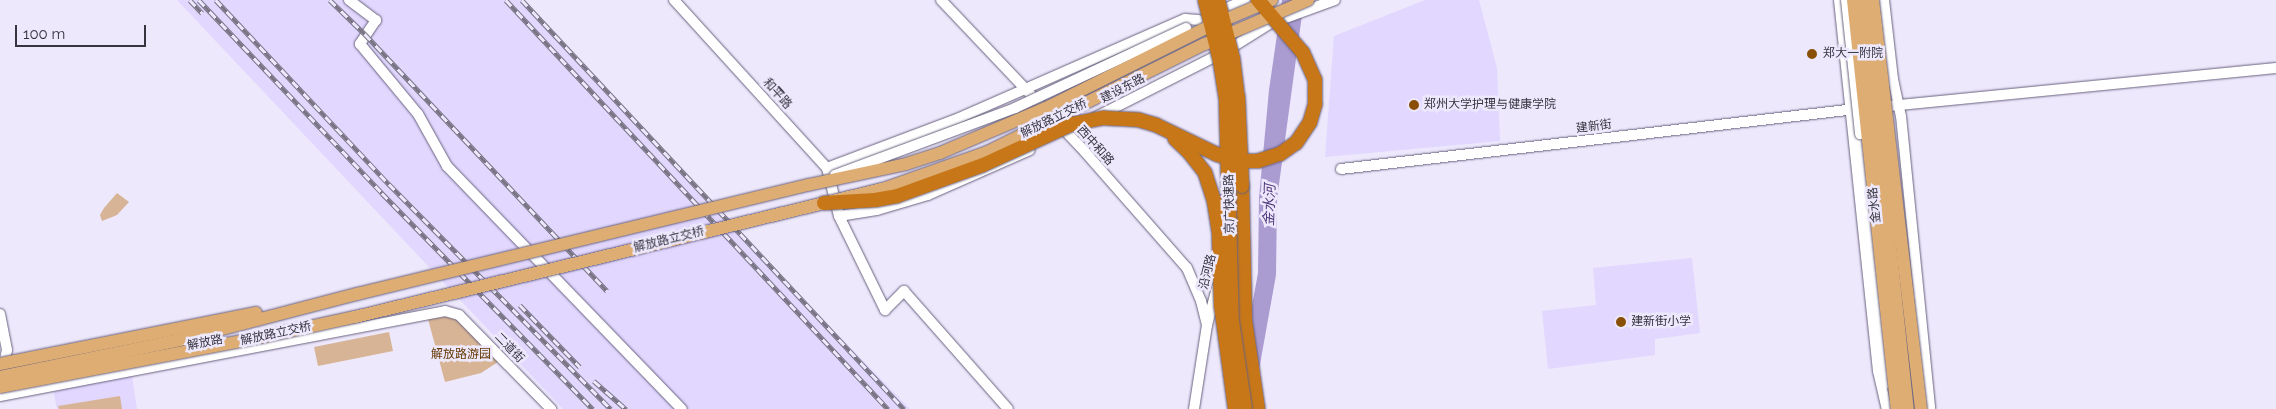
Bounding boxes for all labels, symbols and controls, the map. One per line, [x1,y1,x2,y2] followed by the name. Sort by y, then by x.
[18,15,149,47] scale bar
[23,25,65,43] text: 100 m
[1805,47,1819,61] marker: 郑大一附院
[1823,47,1883,61] place label: 郑大一附院
[1098,72,1148,106] street label: 建设东路
[760,76,794,112] street label: 和平路
[1018,97,1090,141] street label: 解放路立交桥
[1424,98,1556,112] place label: 郑州大学护理与健康学院
[1408,99,1420,111] marker: 郑州大学护理与健康学院
[1575,118,1613,136] street label: 建新街
[1074,123,1116,169] street label: 西中和路
[1222,174,1238,234] street label: 京广快速路
[1260,184,1278,226] water label: 金水河
[1866,186,1884,224] street label: 金水路
[632,224,706,256] street label: 解放路立交桥
[1197,253,1219,291] street label: 沿河路
[1631,315,1691,329] place label: 建新街小学
[1615,316,1627,328] marker: 建新街小学
[239,319,313,349] street label: 解放路立交桥
[491,330,527,366] street label: 二道街
[186,332,224,354] street label: 解放路
[431,348,491,362] park label: 解放路游园

